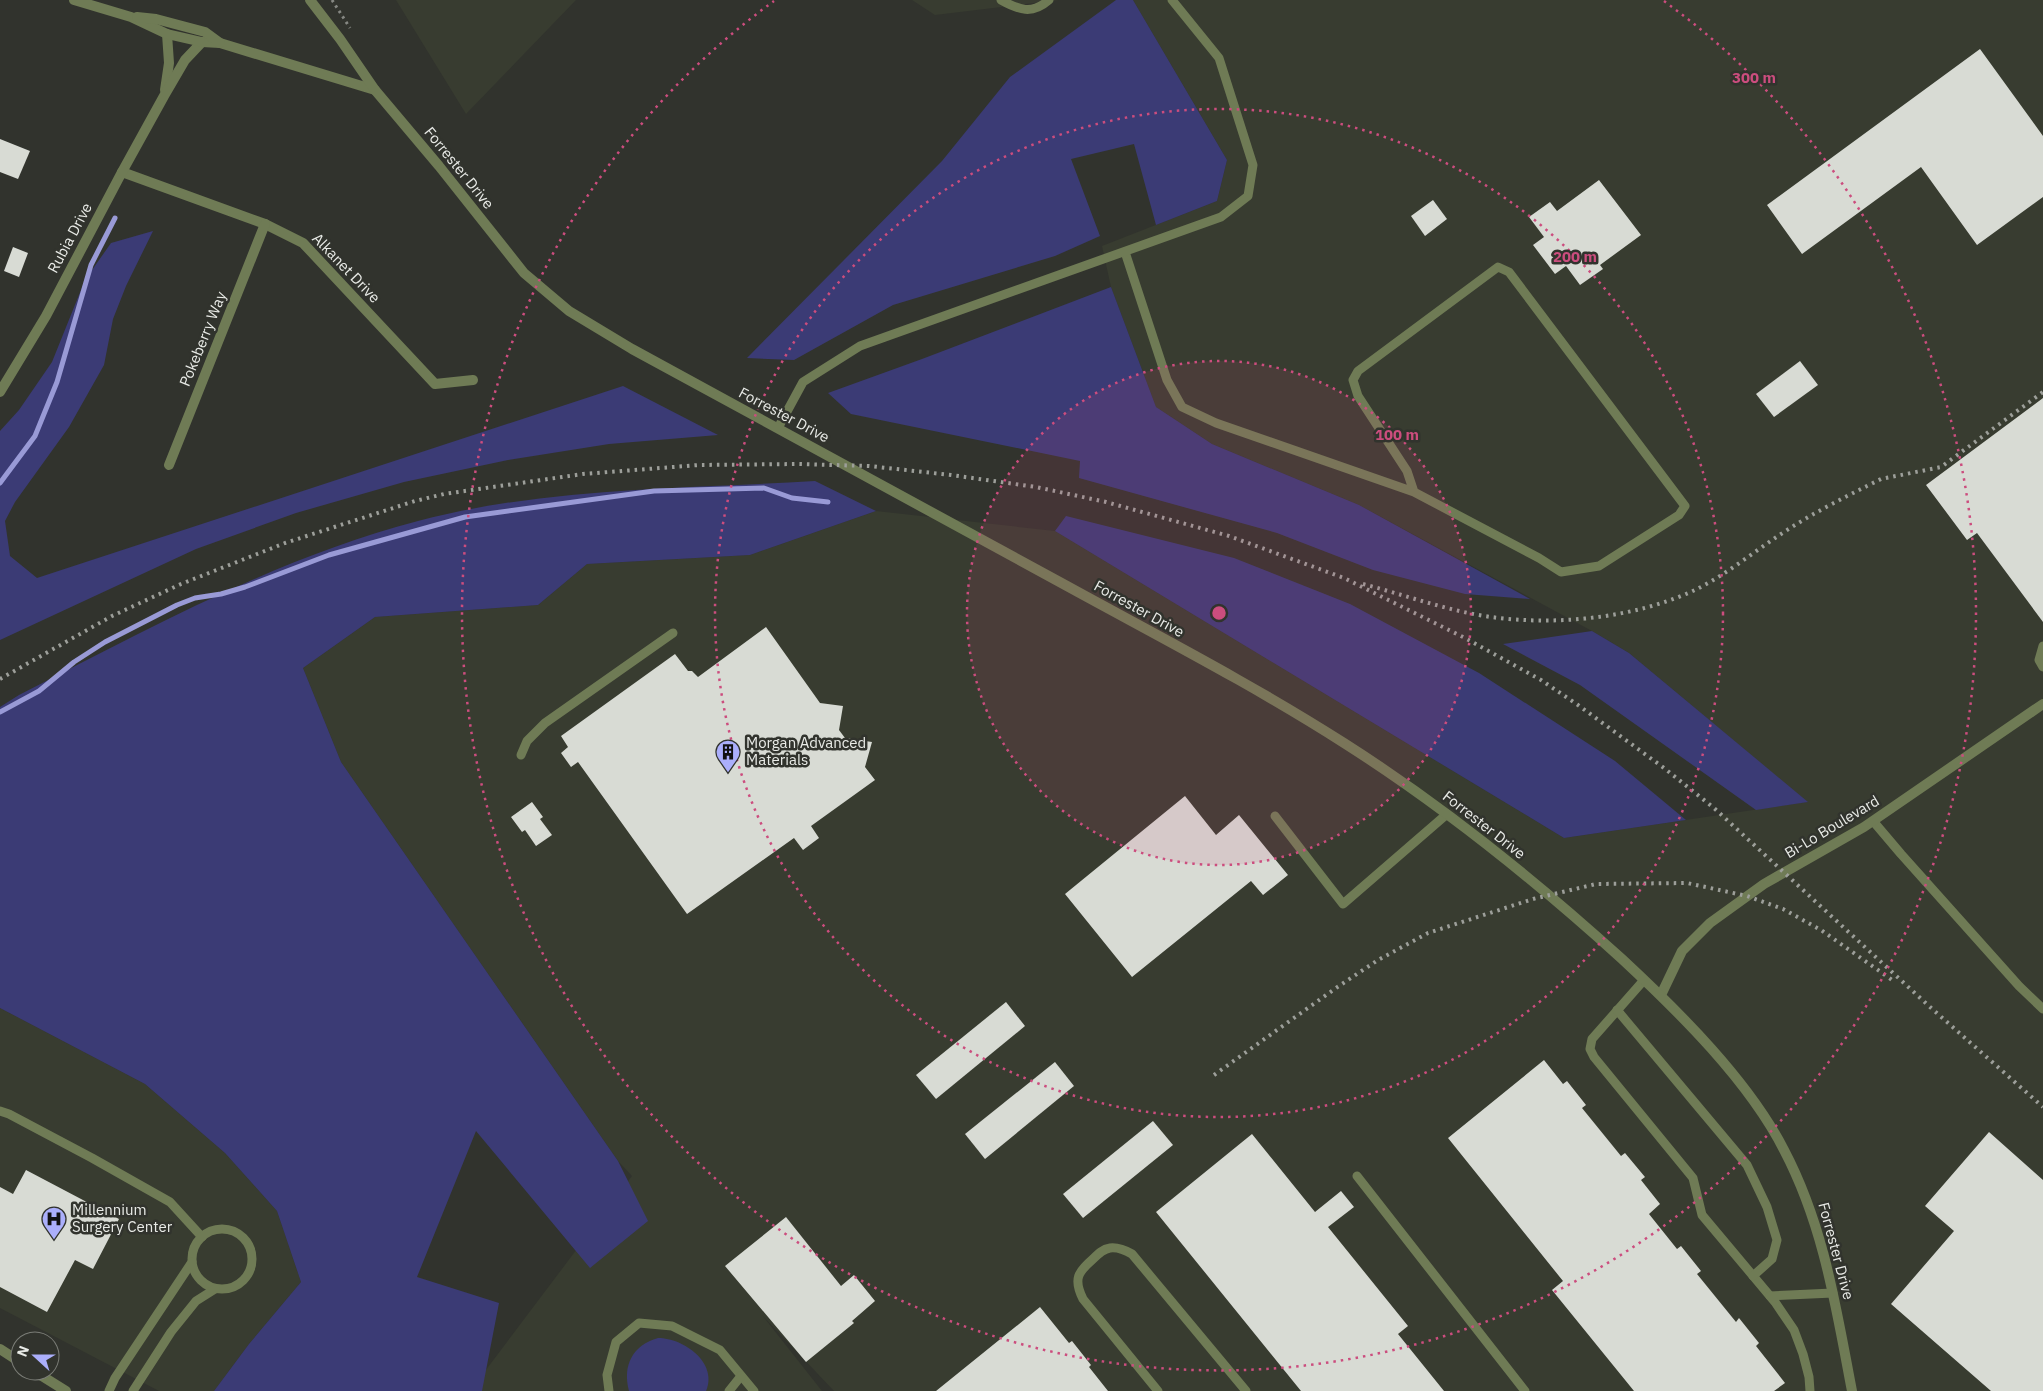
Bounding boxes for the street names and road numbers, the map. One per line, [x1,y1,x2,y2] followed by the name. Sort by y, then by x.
[421,123,498,213] street label: Forrester Drive
[43,199,96,276] street label: Rubia Drive
[308,229,384,307] street label: Alkanet Drive
[175,288,230,389] street label: Pokeberry Way
[736,383,833,446] street label: Forrester Drive
[1091,576,1188,641] street label: Forrester Drive
[1439,786,1530,863] street label: Forrester Drive
[1781,791,1883,862] street label: Bi-Lo Boulevard
[1814,1200,1859,1302] street label: Forrester Drive

